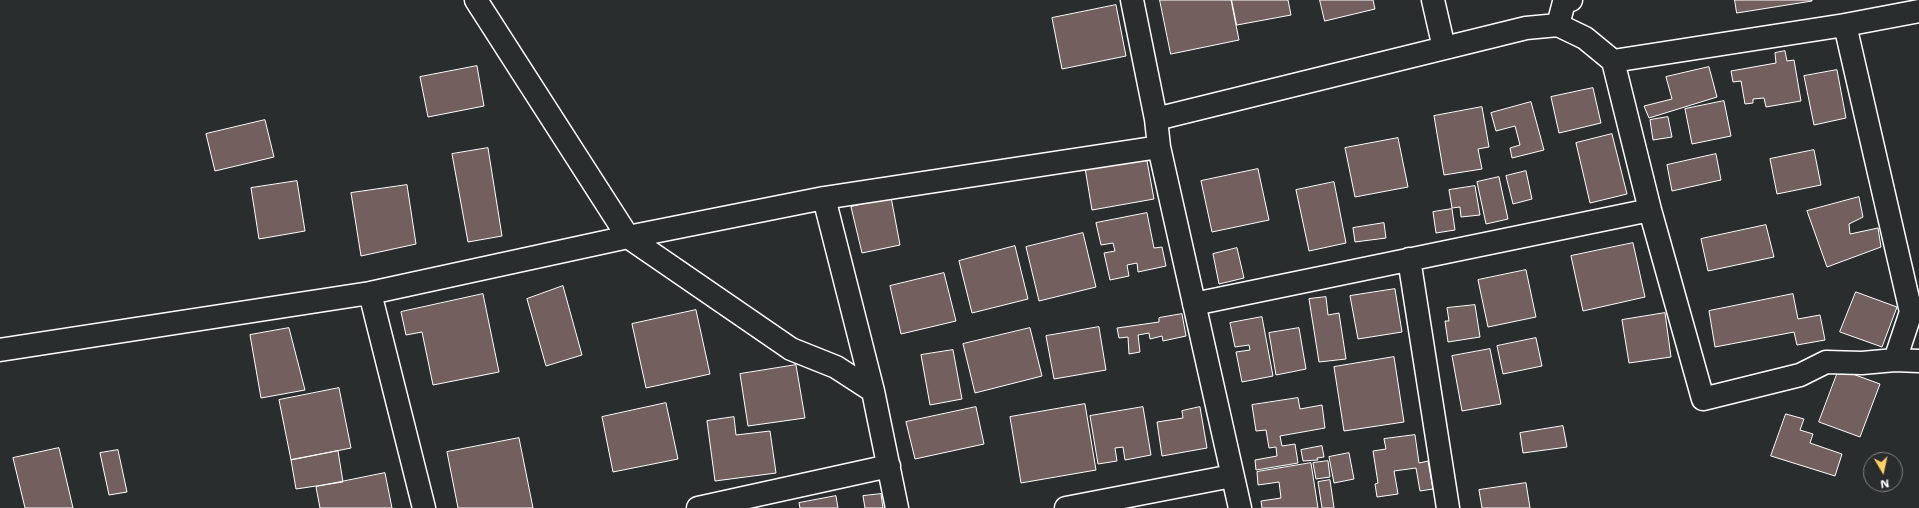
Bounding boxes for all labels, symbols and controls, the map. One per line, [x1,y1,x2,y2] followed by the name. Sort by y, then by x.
[1863,452,1903,492] north arrow
[1879,475,1890,491] text: N

